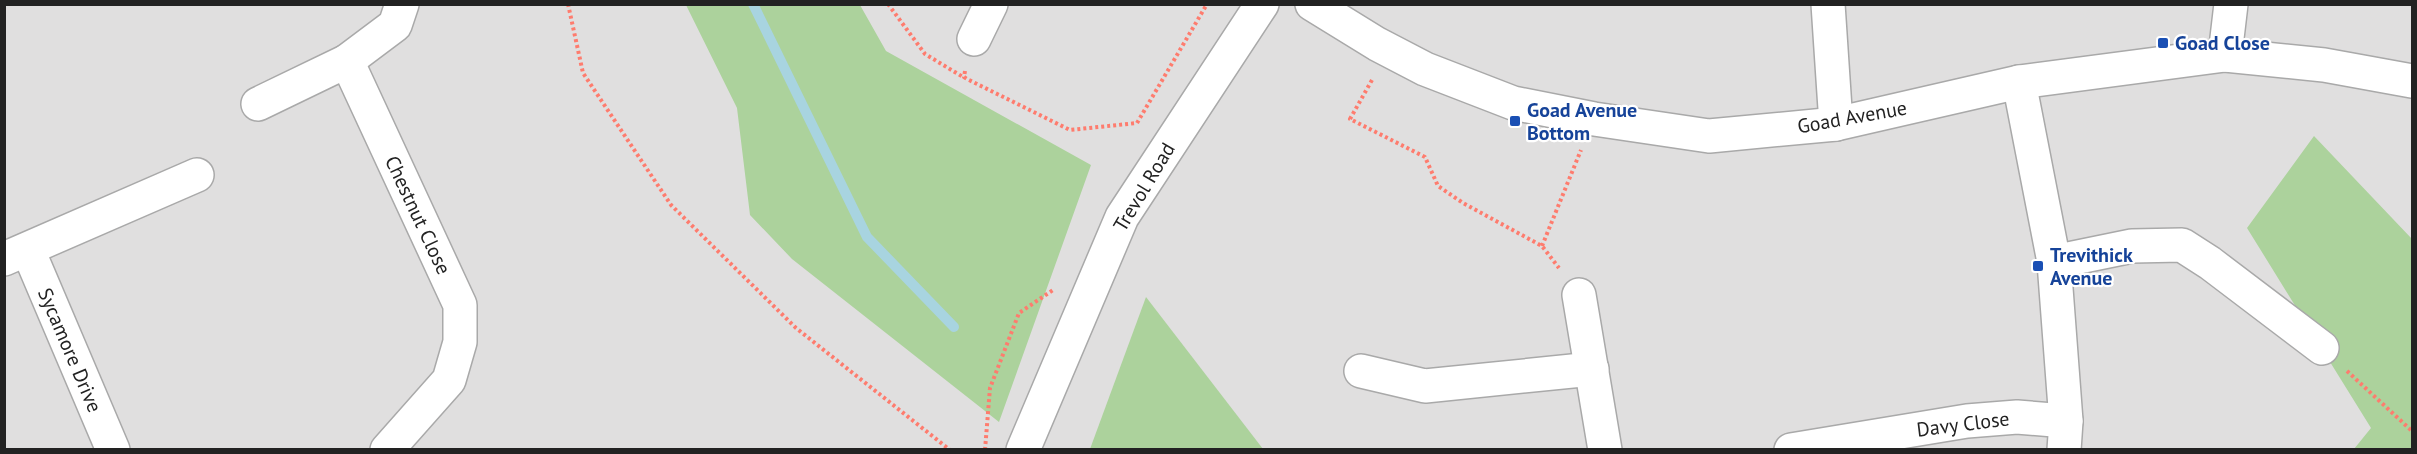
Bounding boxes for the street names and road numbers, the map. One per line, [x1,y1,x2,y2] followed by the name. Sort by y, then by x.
[1795,95,1909,139] street label: Goad Avenue
[1107,138,1181,236] street label: Trevol Road
[379,151,457,279] street label: Chestnut Close
[32,284,108,416] street label: Sycamore Drive
[1915,405,2011,443] street label: Davy Close

